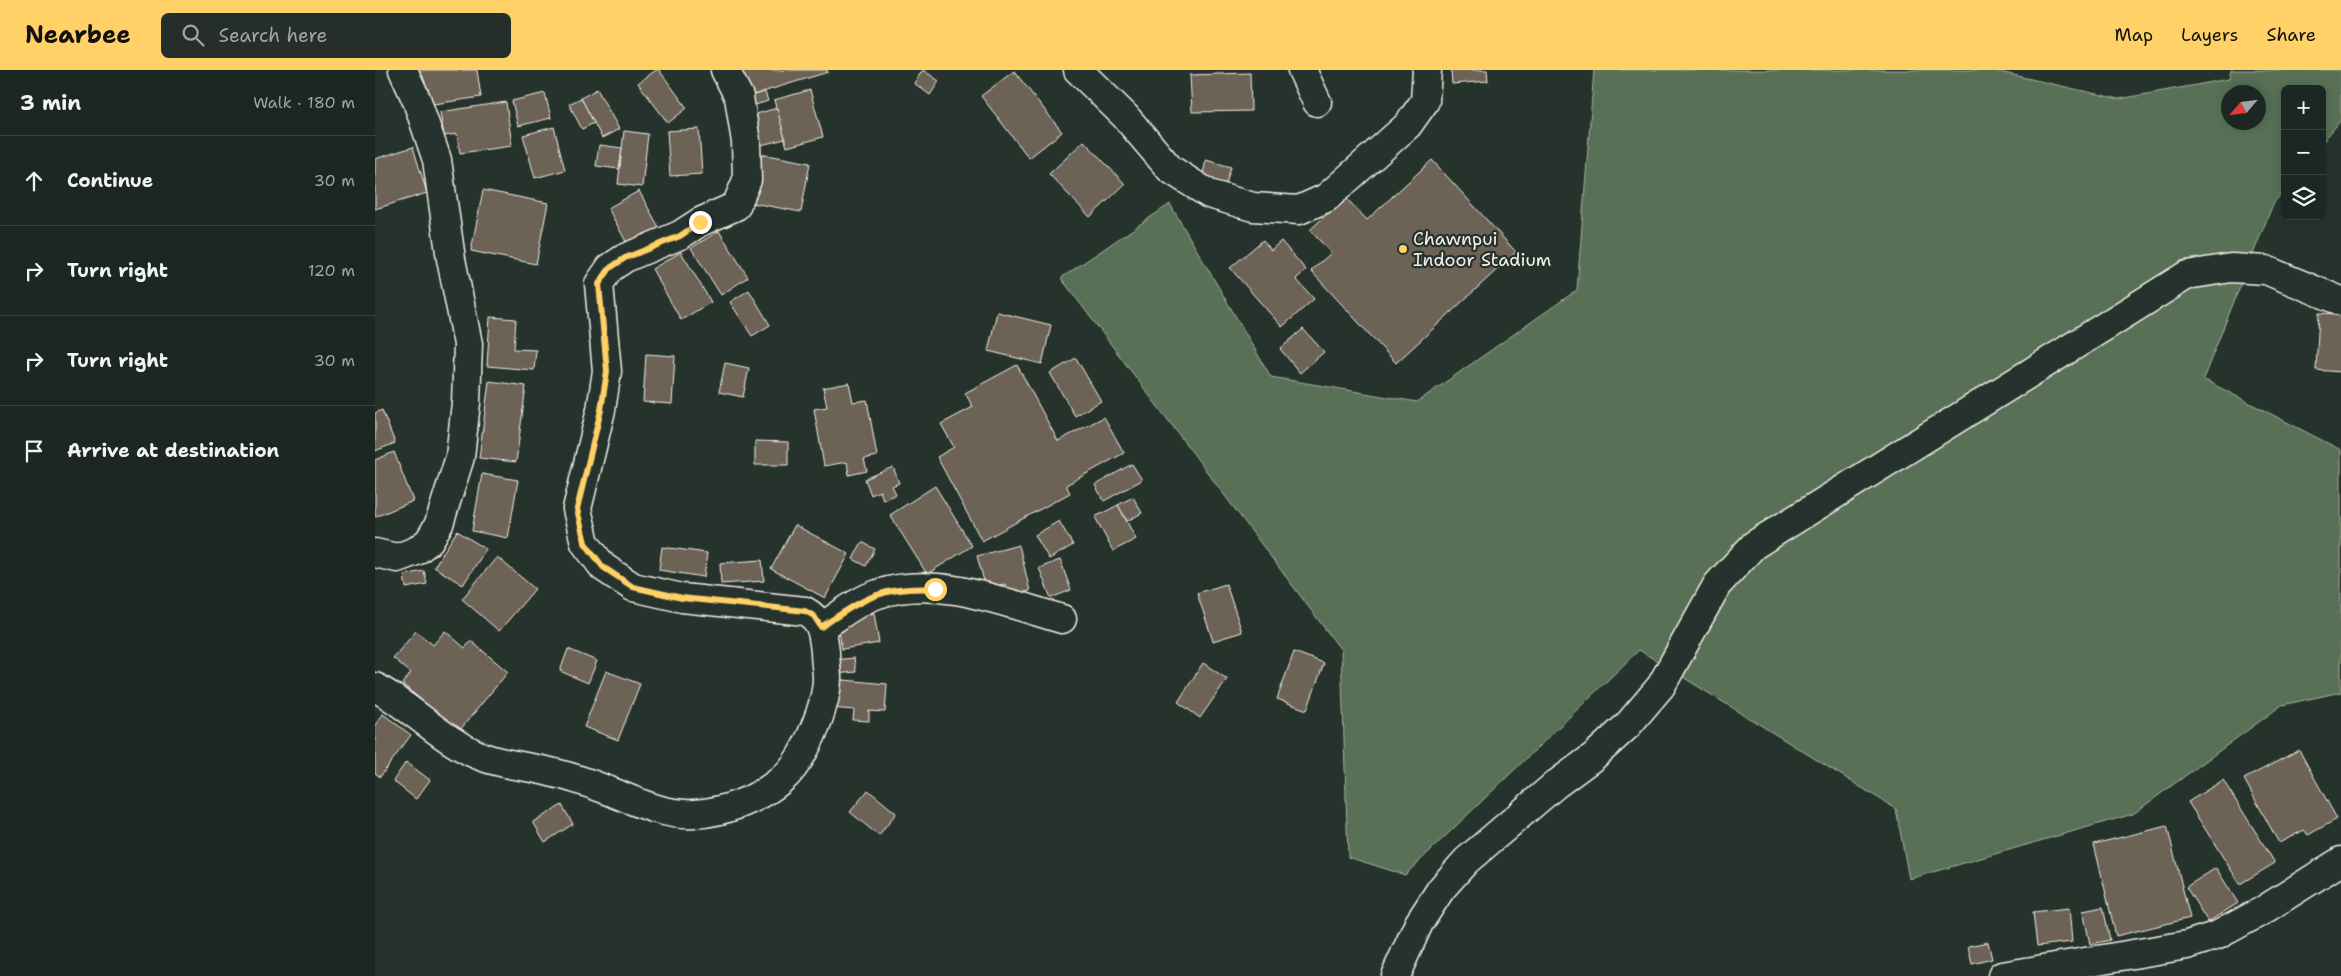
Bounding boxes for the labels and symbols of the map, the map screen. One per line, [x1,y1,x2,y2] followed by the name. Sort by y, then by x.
[2221,85,2266,130] north arrow
[689,211,712,234] route end
[1413,227,1551,272] place label: Chawnpui Indoor Stadium
[1397,243,1409,255] marker: Chawnpui Indoor Stadium
[924,578,947,601] route start

